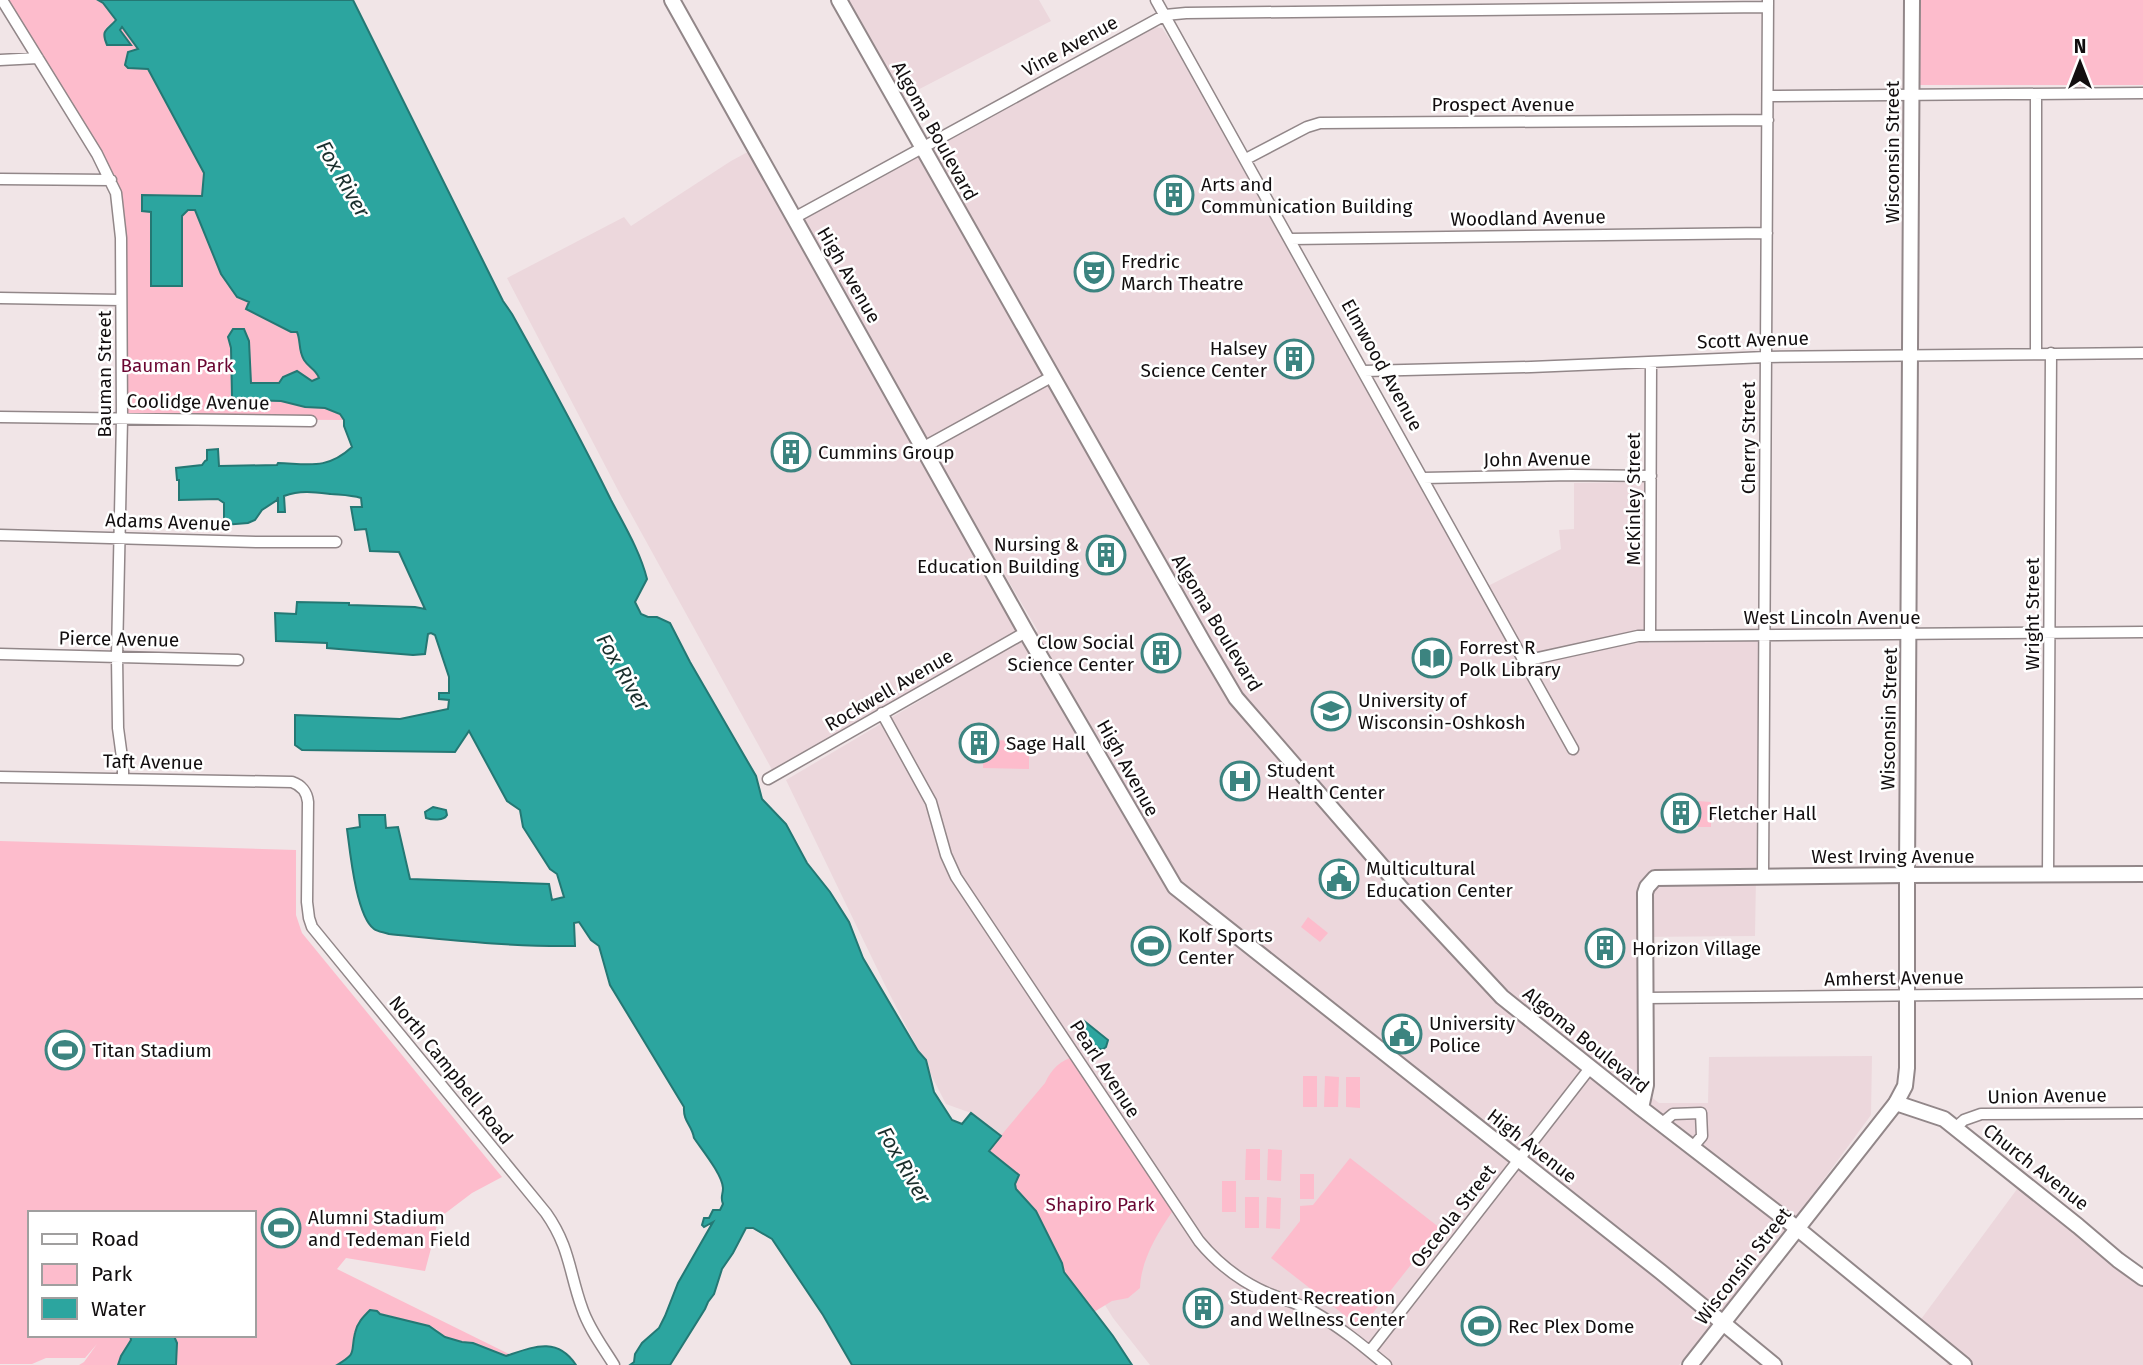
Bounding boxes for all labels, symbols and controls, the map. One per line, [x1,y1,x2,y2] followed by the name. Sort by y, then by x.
[1018,10,1122,82] street label: Vine Avenue
[2045,28,2115,98] north arrow
[2074,35,2086,58] text: N
[887,57,983,205] street label: Algoma Boulevard
[1881,80,1904,223] street label: Wisconsin Street
[1431,93,1575,116] street label: Prospect Avenue
[311,136,376,223] water label: Fox River
[1201,173,1412,218] place label: Arts and Communication Building
[1153,174,1195,216] building icon: Arts and Communication Building
[1450,205,1606,231] street label: Woodland Avenue
[812,223,886,327] street label: High Avenue
[1121,250,1244,295] place label: Fredric March Theatre
[1073,251,1115,293] theatre icon: Fredric March Theatre
[1336,295,1428,435] street label: Elmwood Avenue
[93,310,116,438] street label: Bauman Street
[1697,327,1809,353] street label: Scott Avenue
[1141,337,1268,382] place label: Halsey Science Center
[1273,338,1315,380] building icon: Halsey Science Center
[120,354,234,377] park label: Bauman Park
[1737,382,1760,494] street label: Cherry Street
[126,389,270,415] street label: Coolidge Avenue
[770,431,812,473] building icon: Cummins Group
[1622,432,1645,566] street label: McKinley Street
[818,441,955,464] place label: Cummins Group
[1483,447,1591,471] street label: John Avenue
[105,508,231,536] street label: Adams Avenue
[917,533,1079,578] place label: Nursing & Education Building
[1085,534,1127,576] building icon: Nursing & Education Building
[1167,550,1267,696] street label: Algoma Boulevard
[2021,557,2044,670] street label: Wright Street
[1743,606,1921,629] street label: West Lincoln Avenue
[58,626,180,652] street label: Pierce Avenue
[591,629,656,716] water label: Fox River
[1008,631,1135,676] place label: Clow Social Science Center
[1140,632,1182,674] building icon: Clow Social Science Center
[1459,636,1561,681] place label: Forrest R Polk Library
[1411,637,1453,679] library icon: Forrest R Polk Library
[821,644,957,736] street label: Rockwell Avenue
[1876,647,1902,791] street label: Wisconsin Street
[1358,689,1526,734] place label: University of Wisconsin-Oshkosh
[1310,690,1352,732] school or university icon: University of Wisconsin-Oshkosh
[1092,715,1164,821] street label: High Avenue
[958,722,1000,764] building icon: Sage Hall
[1006,732,1086,755] place label: Sage Hall
[103,750,203,774] street label: Taft Avenue
[1267,759,1386,804] place label: Student Health Center
[1219,760,1261,802] hospital icon: Student Health Center
[1660,792,1702,834] building icon: Fletcher Hall
[1708,802,1817,825] place label: Fletcher Hall
[1811,845,1975,868] street label: West Irving Avenue
[1366,857,1514,902] place label: Multicultural Education Center
[1318,858,1360,900] public building icon: Multicultural Education Center
[1178,924,1273,969] place label: Kolf Sports Center
[1130,925,1172,967] sports icon: Kolf Sports Center
[1584,927,1626,969] building icon: Horizon Village
[1632,937,1761,960] place label: Horizon Village
[1824,965,1964,991] street label: Amherst Avenue
[1518,982,1654,1098] street label: Algoma Boulevard
[384,991,518,1149] street label: North Campbell Road
[1429,1012,1516,1057] place label: University Police
[1381,1013,1423,1055] public building icon: University Police
[1065,1016,1145,1122] street label: Pearl Avenue
[44,1029,86,1071] sports icon: Titan Stadium
[92,1039,212,1062] place label: Titan Stadium
[1987,1083,2107,1109] street label: Union Avenue
[1483,1104,1581,1188] street label: High Avenue
[1979,1119,2093,1215] street label: Church Avenue
[872,1122,937,1209] water label: Fox River
[1406,1160,1500,1272] street label: Osceola Street
[1046,1193,1155,1216] park label: Shapiro Park
[1690,1203,1796,1329] street label: Wisconsin Street
[308,1206,471,1251] place label: Alumni Stadium and Tedeman Field
[260,1207,302,1249] sports icon: Alumni Stadium and Tedeman Field
[28,1211,256,1337] legend
[91,1226,139,1252] text: Road
[91,1261,133,1287] text: Park
[1230,1286,1406,1331] place label: Student Recreation and Wellness Center
[1182,1287,1224,1329] building icon: Student Recreation and Wellness Center
[91,1296,146,1322] text: Water
[1460,1305,1502,1347] sports icon: Rec Plex Dome
[1508,1315,1634,1338] place label: Rec Plex Dome

